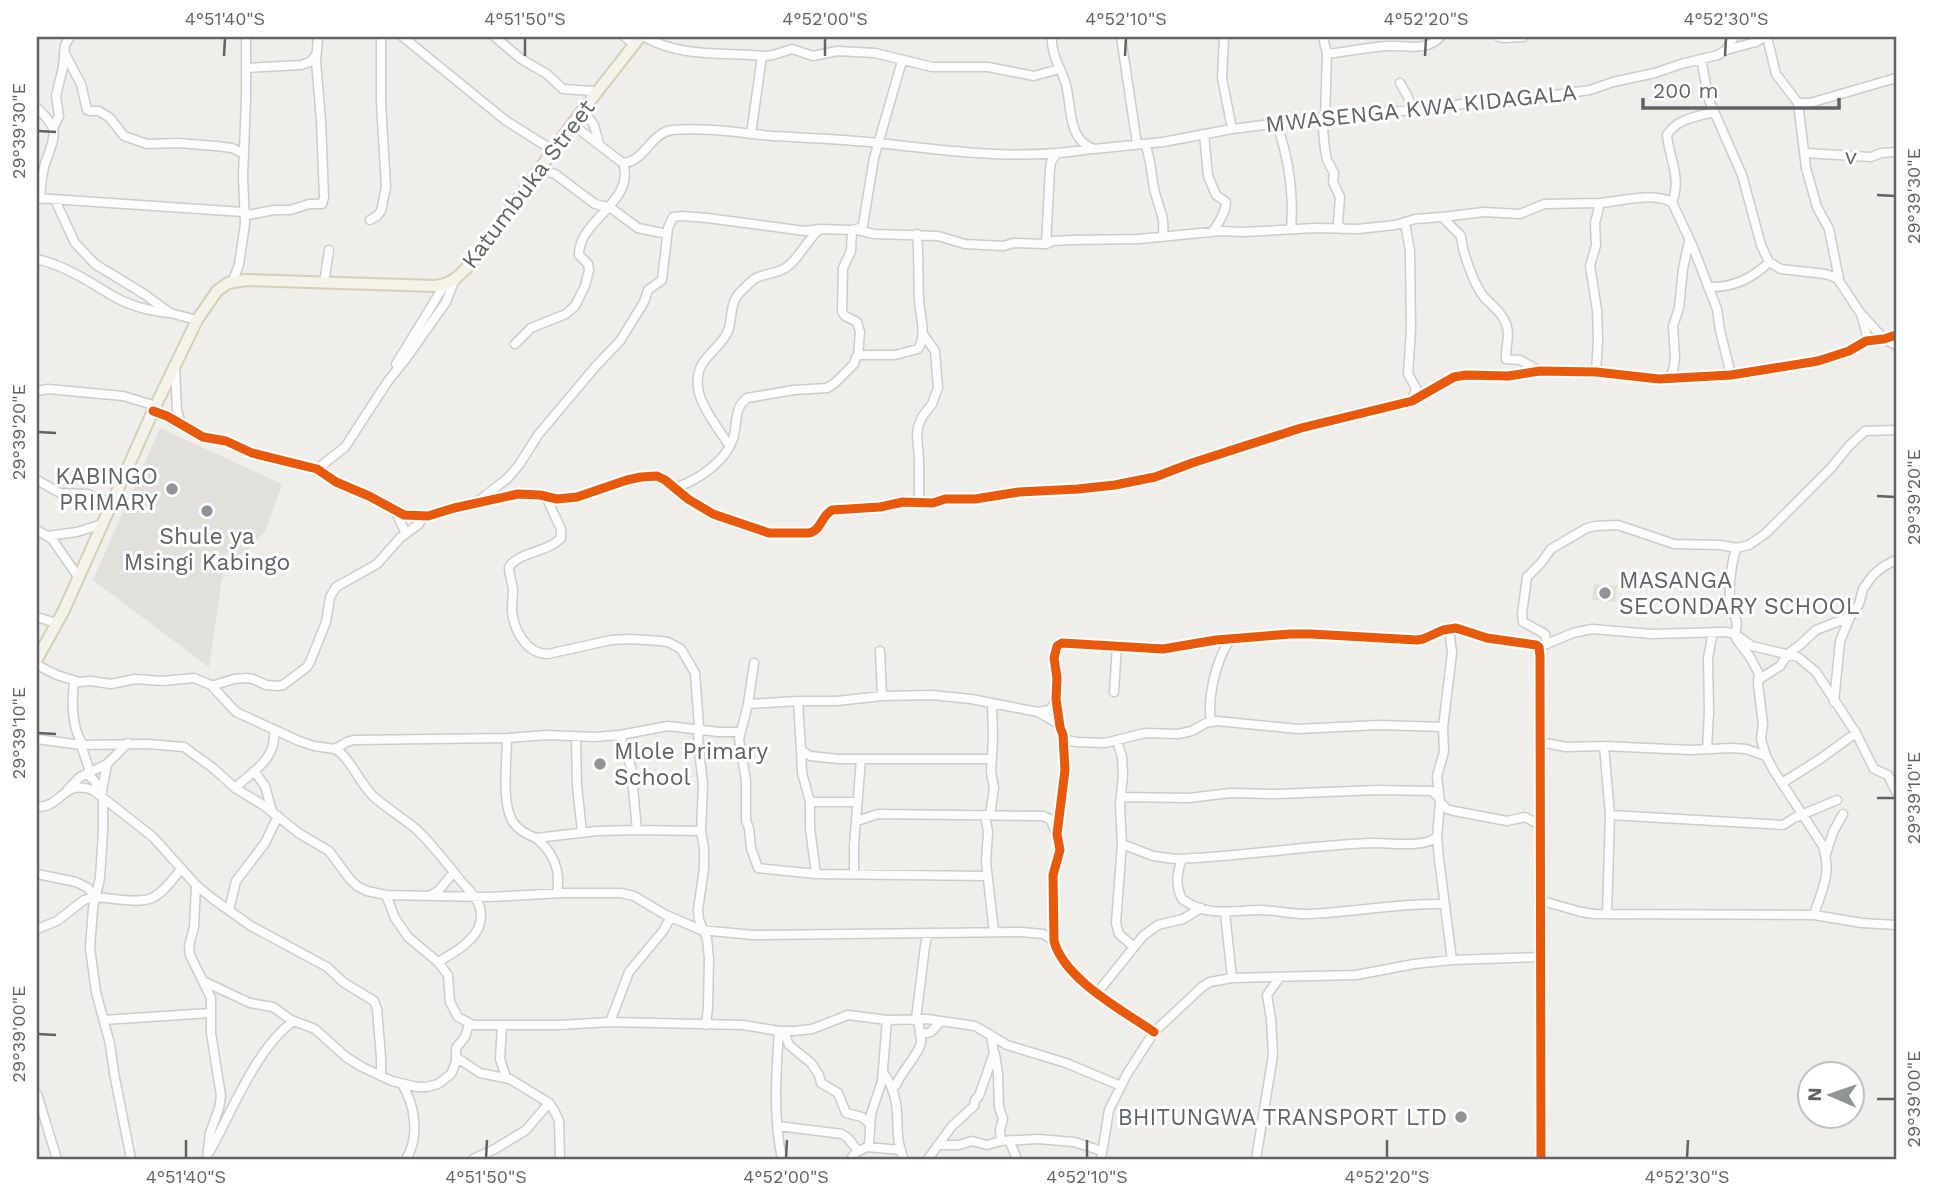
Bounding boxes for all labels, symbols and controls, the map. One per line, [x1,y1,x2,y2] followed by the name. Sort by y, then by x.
[185,8,265,29] text: 4°51'40"S
[484,8,566,29] text: 4°51'50"S
[782,8,868,29] text: 4°52'00"S
[1085,8,1167,29] text: 4°52'10"S
[1384,8,1468,29] text: 4°52'20"S
[1684,8,1768,29] text: 4°52'30"S
[1643,66,1839,110] scale bar
[1653,78,1719,103] text: 200 m
[1264,79,1578,138] street label: MWASENGA KWA KIDAGALA
[8,83,29,179] text: 29°39'30"E
[456,94,601,274] street label: Katumbuka Street
[1844,143,1858,170] street label: v
[1903,148,1924,244] text: 29°39'30"E
[8,384,29,480] text: 29°39'20"E
[1903,449,1924,545] text: 29°39'20"E
[55,463,158,516] place label: KABINGO PRIMARY
[164,481,180,497] marker: KABINGO PRIMARY
[199,503,215,519] marker: Shule ya Msingi Kabingo
[124,523,290,576] place label: Shule ya Msingi Kabingo
[1619,567,1860,620] place label: MASANGA SECONDARY SCHOOL
[1597,585,1613,601] marker: MASANGA SECONDARY SCHOOL
[8,687,29,779] text: 29°39'10"E
[614,738,768,791] place label: Mlole Primary School
[1903,752,1924,844] text: 29°39'10"E
[592,756,608,772] marker: Mlole Primary School
[8,986,29,1082] text: 29°39'00"E
[1903,1051,1924,1147] text: 29°39'00"E
[1797,1060,1867,1130] north arrow
[1803,1087,1826,1102] text: N
[1118,1104,1447,1131] place label: BHITUNGWA TRANSPORT LTD
[1453,1109,1469,1125] marker: BHITUNGWA TRANSPORT LTD
[146,1166,226,1187] text: 4°51'40"S
[445,1166,527,1187] text: 4°51'50"S
[743,1166,829,1187] text: 4°52'00"S
[1046,1166,1128,1187] text: 4°52'10"S
[1345,1166,1429,1187] text: 4°52'20"S
[1645,1166,1729,1187] text: 4°52'30"S

